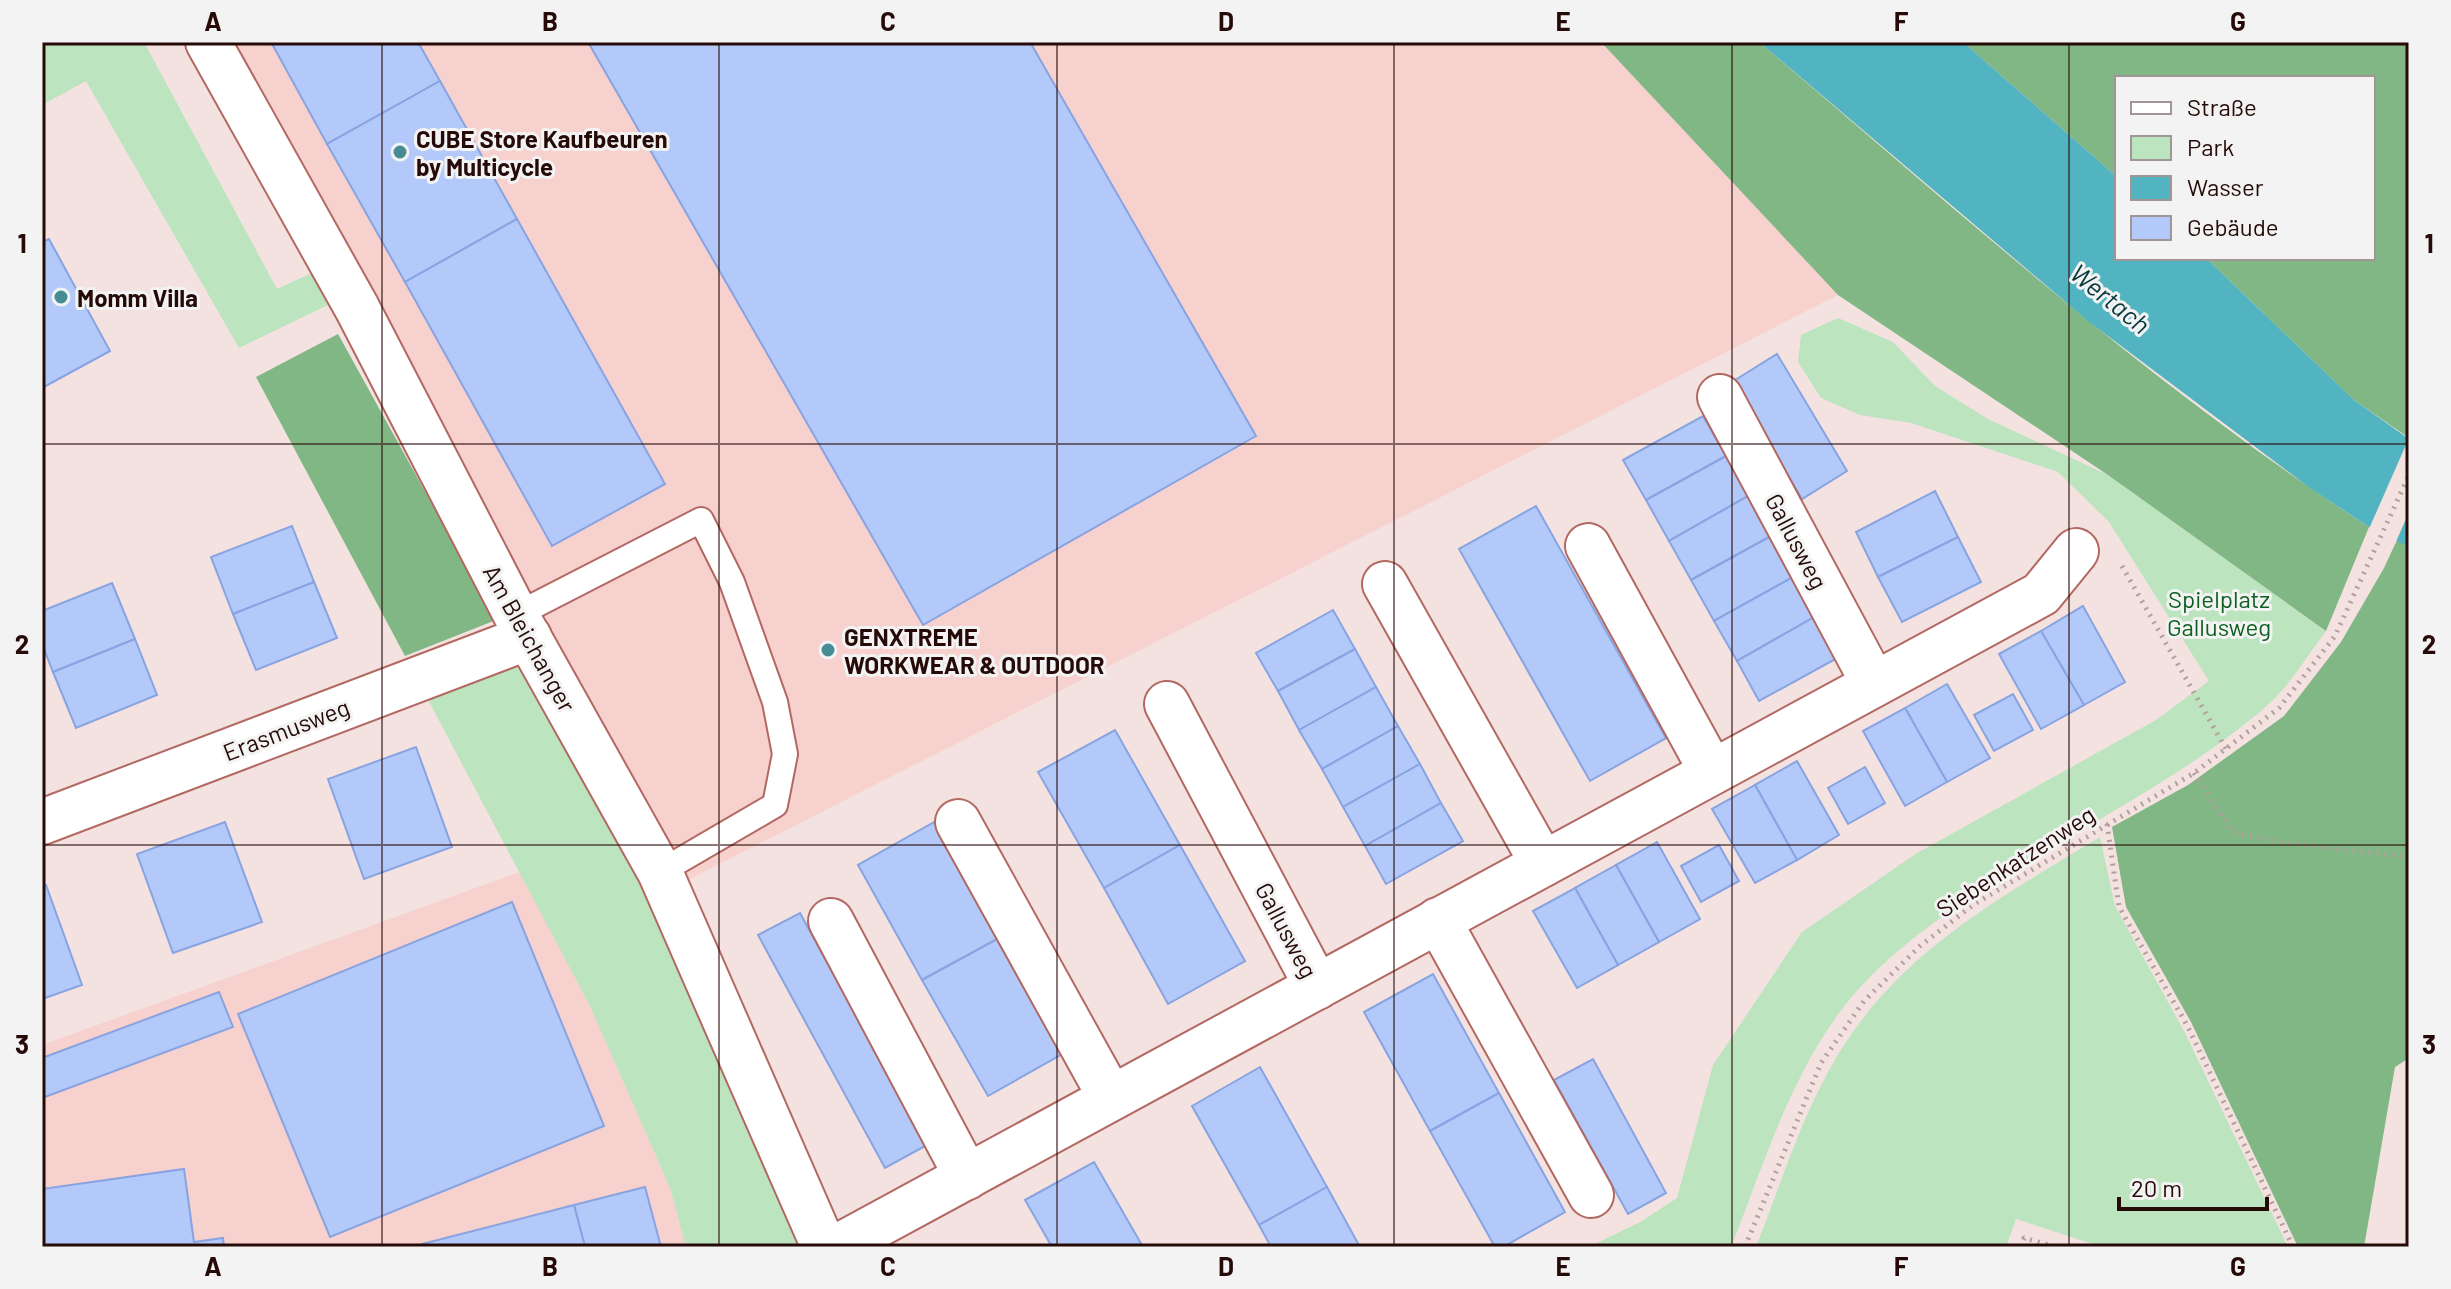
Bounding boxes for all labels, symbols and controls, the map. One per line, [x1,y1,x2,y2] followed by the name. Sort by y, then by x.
[204,5,222,36] text: A
[542,5,558,36] text: B
[880,5,896,36] text: C
[1218,5,1234,36] text: D
[1555,5,1571,36] text: E
[1894,5,1909,36] text: F
[2230,5,2246,36] text: G
[2115,76,2375,260] legend
[2187,92,2257,121] text: Straße
[416,124,668,181] place label: CUBE Store Kaufbeuren by Multicycle
[2187,132,2234,161] text: Park
[391,143,409,161] marker: CUBE Store Kaufbeuren by Multicycle
[2187,172,2264,201] text: Wasser
[2187,212,2279,241] text: Gebäude
[17,227,27,258] text: 1
[2424,227,2434,258] text: 1
[2065,257,2157,339] water label: Wertach
[77,283,198,312] place label: Momm Villa
[52,288,70,306] marker: Momm Villa
[1760,488,1834,594] street label: Gallusweg
[478,559,582,717] street label: Am Bleichanger
[2167,584,2271,641] park label: Spielplatz Gallusweg
[844,622,1105,679] place label: GENXTREME WORKWEAR & OUTDOOR
[15,628,29,659] text: 2
[2422,628,2436,659] text: 2
[819,641,837,659] marker: GENXTREME WORKWEAR & OUTDOOR
[219,692,353,766] street label: Erasmusweg
[1930,799,2100,923] street label: Siebenkatzenweg
[1250,877,1324,983] street label: Gallusweg
[15,1028,29,1059] text: 3
[2422,1028,2436,1059] text: 3
[2119,1161,2267,1211] scale bar
[2131,1173,2182,1202] text: 20 m
[204,1250,222,1281] text: A
[542,1250,558,1281] text: B
[880,1250,896,1281] text: C
[1218,1250,1234,1281] text: D
[1555,1250,1571,1281] text: E
[1894,1250,1909,1281] text: F
[2230,1250,2246,1281] text: G

